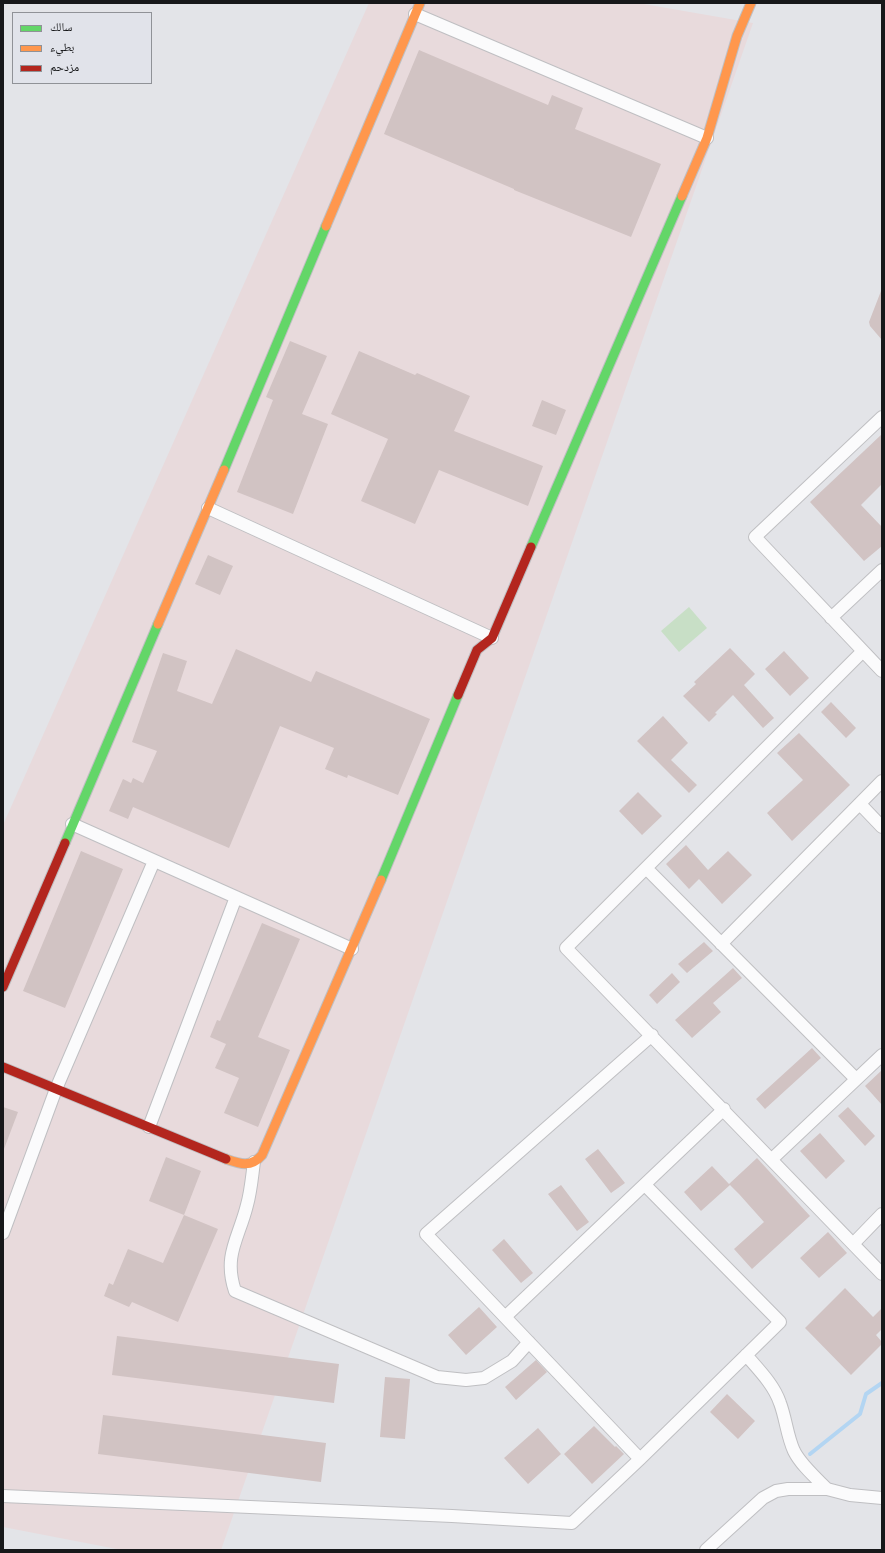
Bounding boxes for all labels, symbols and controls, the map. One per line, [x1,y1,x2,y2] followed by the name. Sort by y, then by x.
[12,12,152,84] legend
[50,20,72,34] text: سالك
[50,40,74,54] text: بطيء
[50,60,79,74] text: مزدحم

